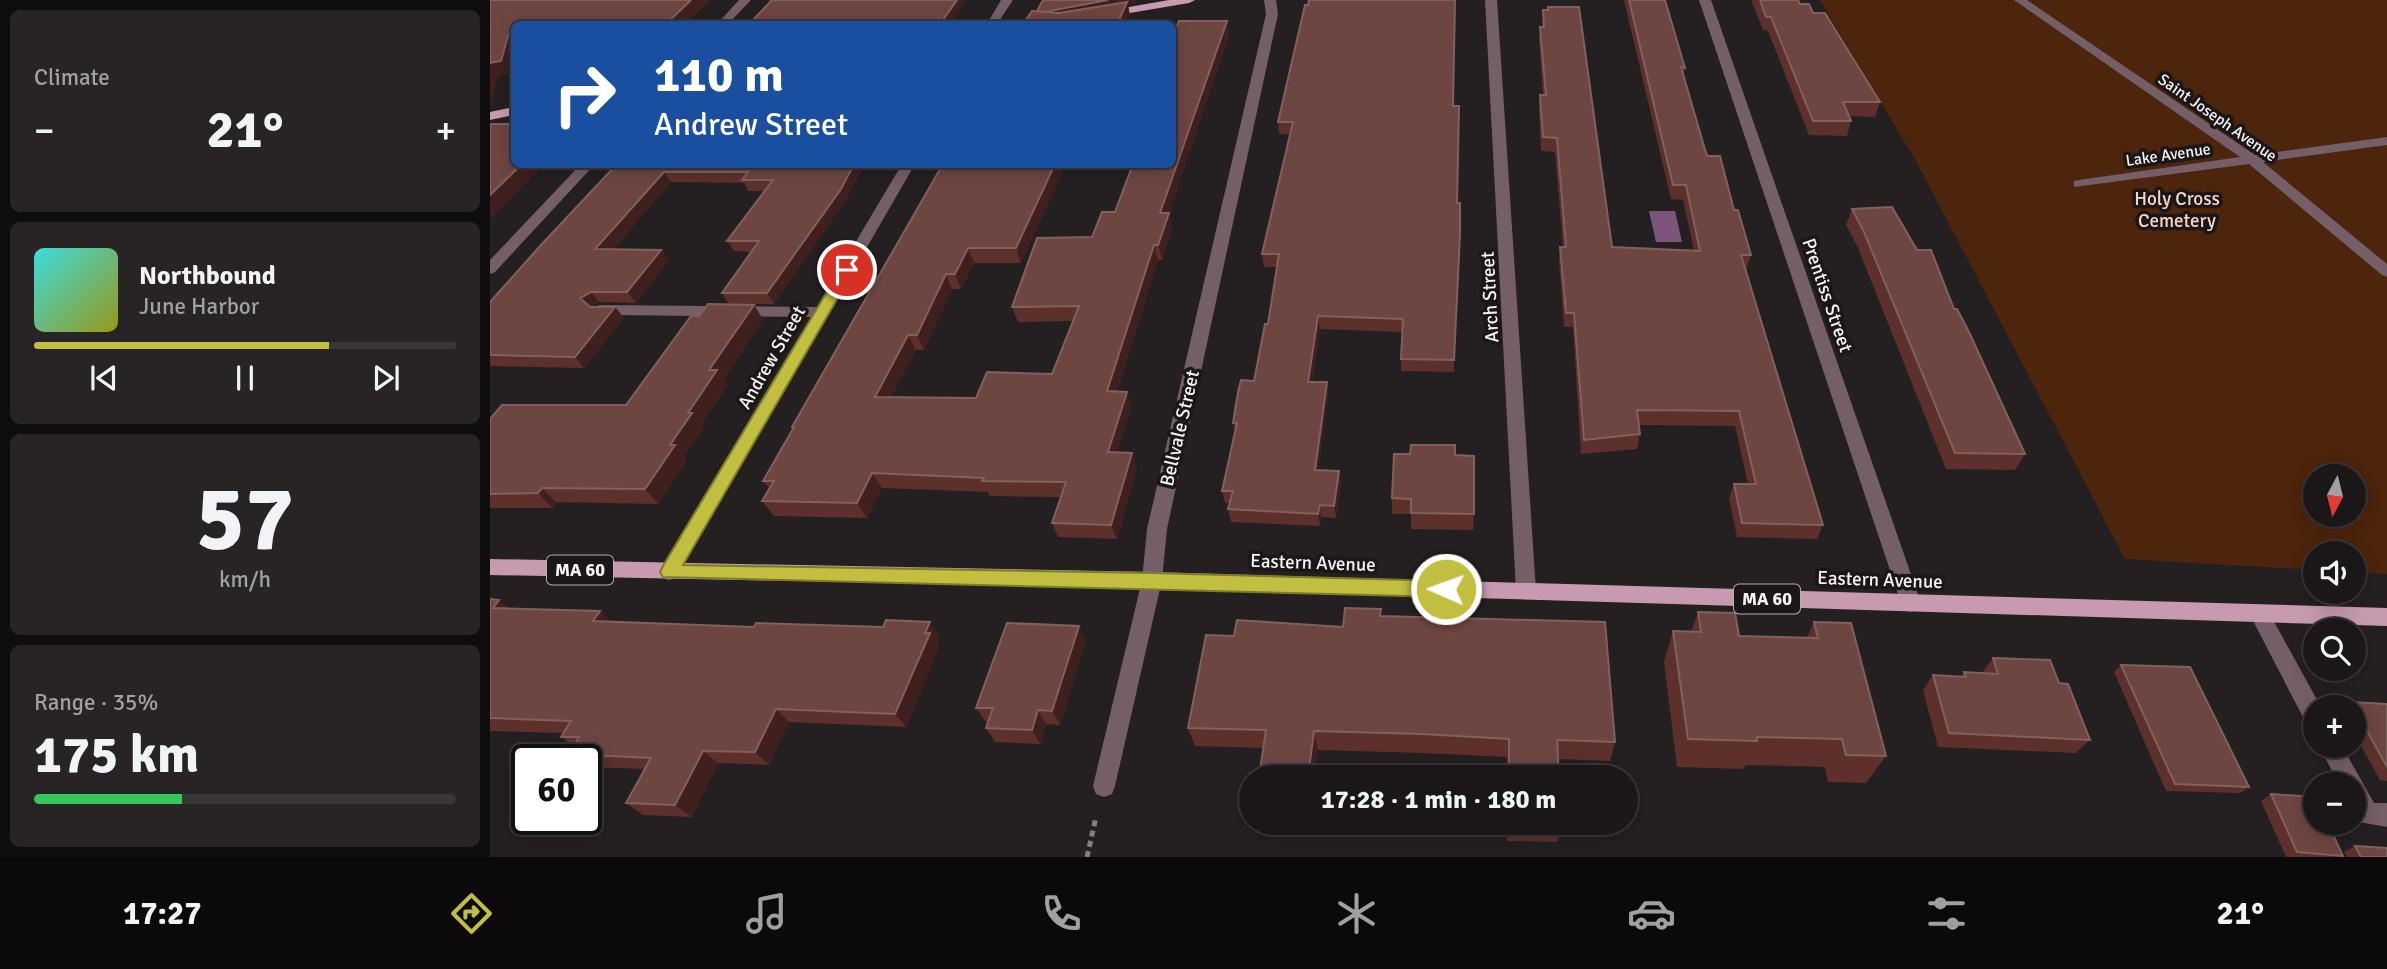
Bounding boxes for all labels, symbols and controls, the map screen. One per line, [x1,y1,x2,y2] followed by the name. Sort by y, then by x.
[654,45,784,105] text: 110 m
[539,49,630,140] icon: right
[34,63,110,92] text: Climate
[2154,69,2281,166] street label: Saint Joseph Avenue
[207,98,283,162] text: 21°
[654,105,848,144] text: Andrew Street
[34,107,55,154] text: −
[435,107,456,154] text: +
[2124,139,2212,171] street label: Lake Avenue
[2134,187,2220,233] park label: Holy Cross Cemetery
[1796,235,1858,356] street label: Prentiss Street
[817,240,877,300] pin
[1476,250,1504,343] street label: Arch Street
[828,251,866,289] icon: arrive
[139,260,276,292] text: Northbound
[139,292,259,321] text: June Harbor
[733,301,811,413] street label: Andrew Street
[85,359,123,397] icon: previous
[226,359,264,397] icon: pause
[367,359,405,397] icon: next
[1155,367,1205,489] street label: Bellvale Street
[196,463,294,576] text: 57
[2303,464,2366,527] north arrow
[2303,464,2366,835] map controls
[2303,541,2366,604] button: sound
[1250,549,1376,577] street label: Eastern Avenue
[1409,552,1483,626] position arrow
[547,556,613,584] road number: MA 60
[219,565,271,594] text: km/h
[1817,566,1943,594] street label: Eastern Avenue
[1734,584,1800,614] road number: MA 60
[2303,618,2366,681] button: search
[34,688,158,717] text: Range · 35%
[2303,695,2366,758] button: +
[34,723,199,787] text: 175 km
[511,744,602,835] speed limit sign: 60
[2303,772,2366,835] button: −
[1321,784,1556,816] text: 17:28 · 1 min · 180 m
[447,889,496,938] icon: directions
[742,889,791,938] icon: music
[1037,889,1086,938] icon: phone
[1332,889,1381,938] icon: climate
[1627,889,1676,938] icon: car
[1922,889,1971,938] icon: filters
[123,894,201,933] text: 17:27
[2217,894,2264,933] text: 21°

